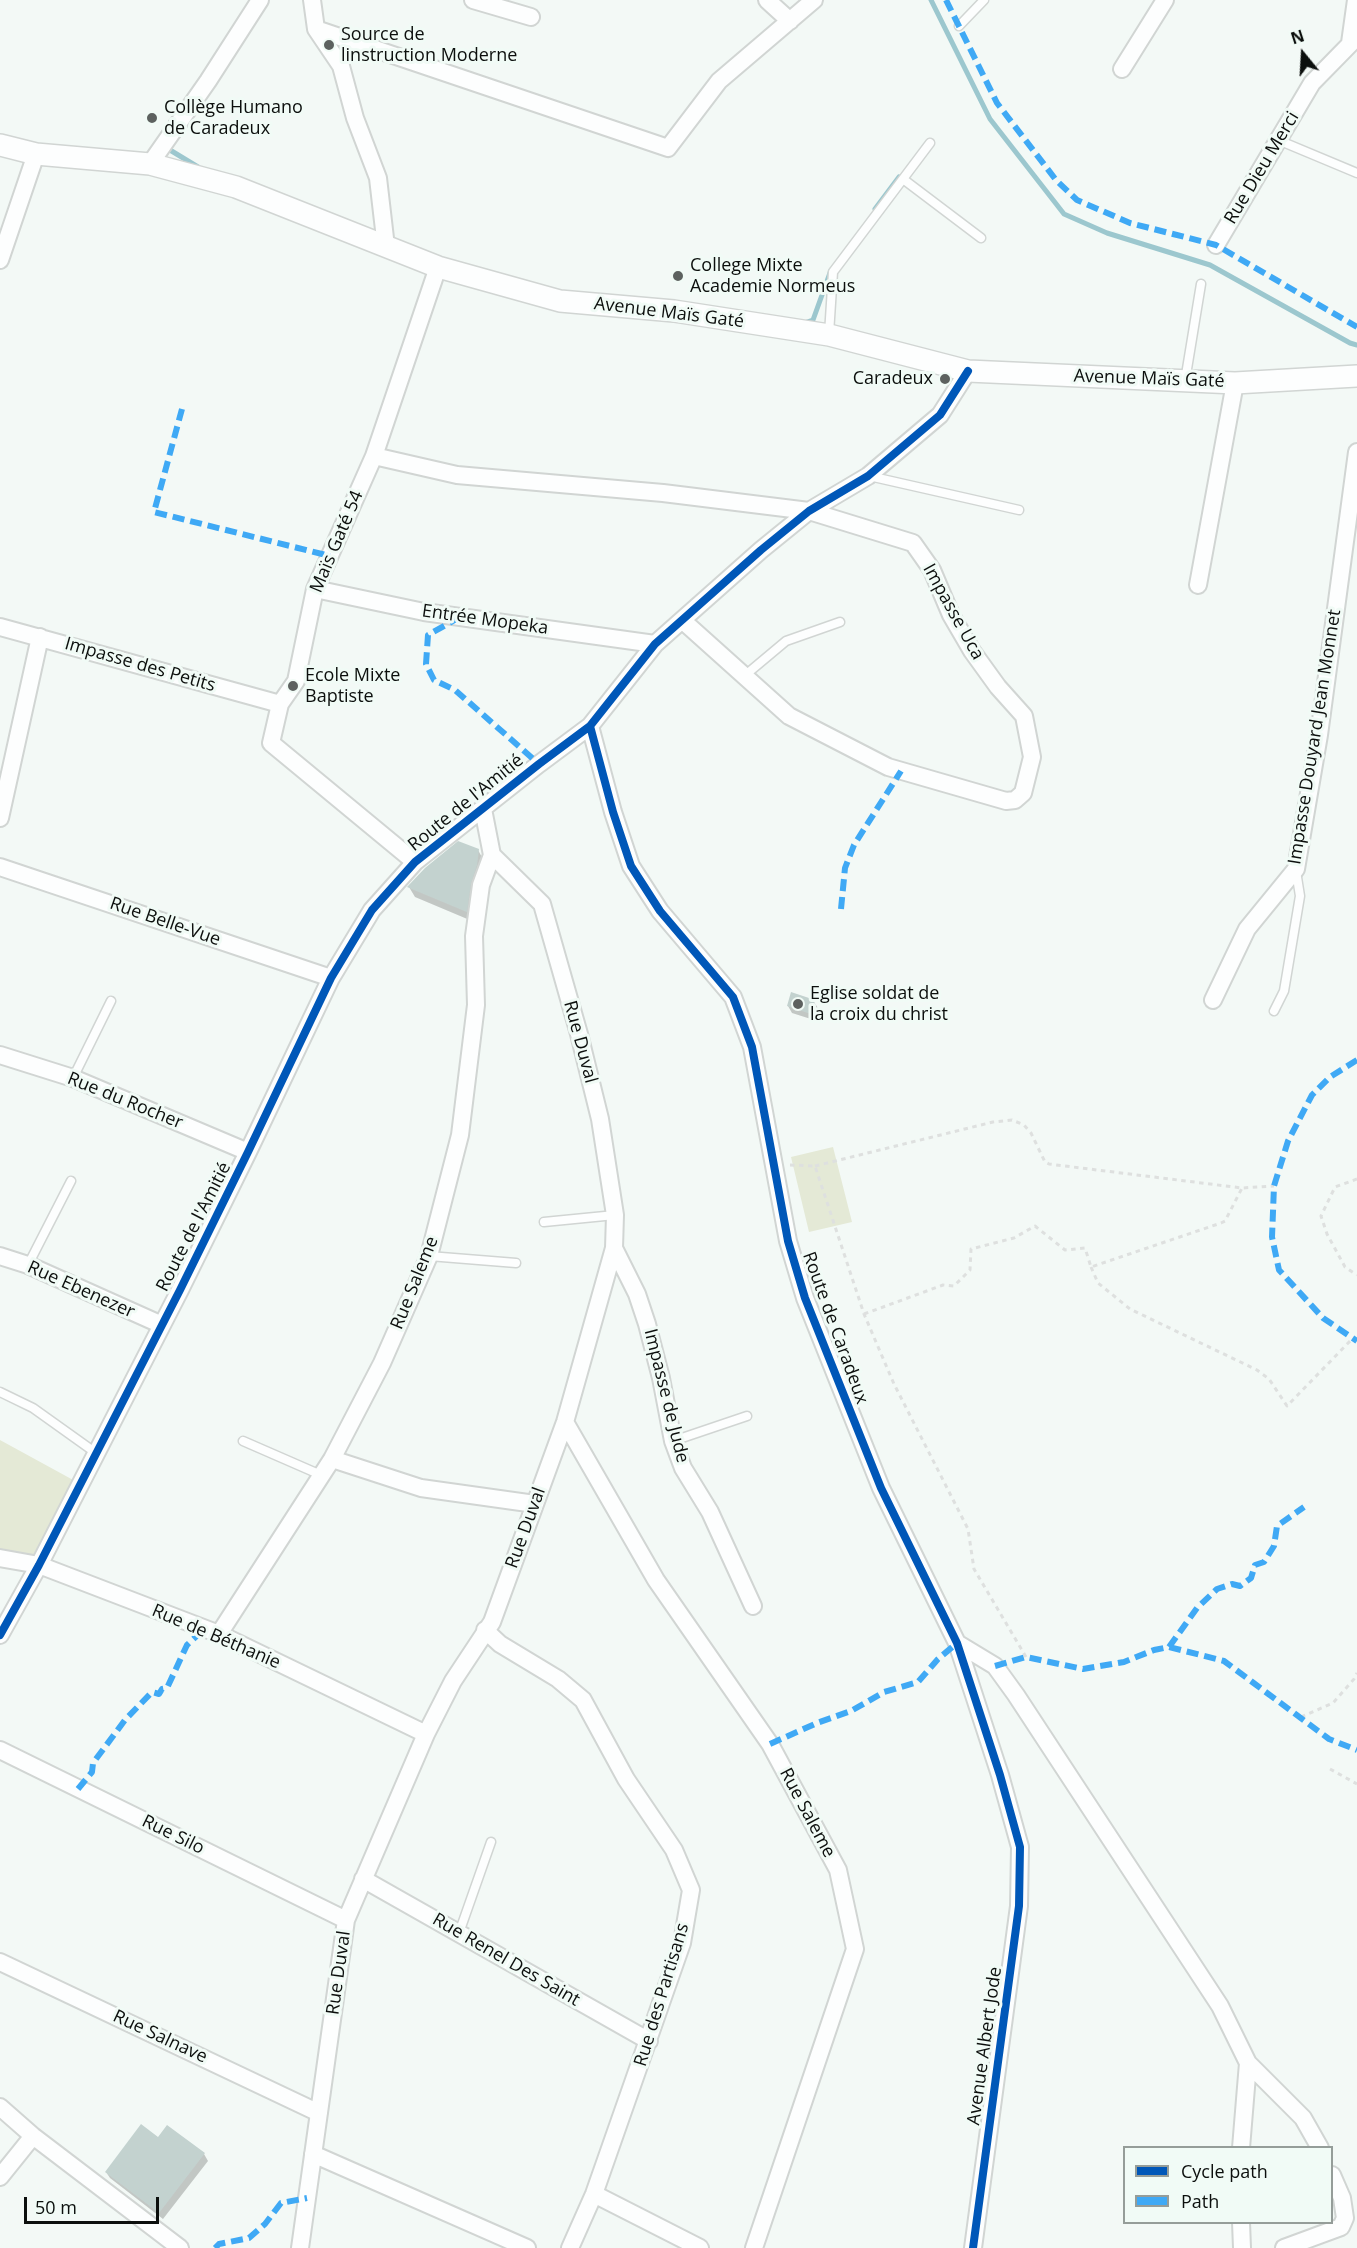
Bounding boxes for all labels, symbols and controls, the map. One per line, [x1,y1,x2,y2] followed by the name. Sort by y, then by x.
[341,24,517,66] place label: Source de linstruction Moderne
[1273,24,1333,84] north arrow
[1288,24,1307,49] text: N
[322,38,336,52] marker: Source de linstruction Moderne
[164,97,303,140] place label: Collège Humano de Caradeux
[1220,108,1304,228] street label: Rue Dieu Merci
[145,111,159,125] marker: Collège Humano de Caradeux
[690,255,855,298] place label: College Mixte Academie Normeus
[671,269,685,283] marker: College Mixte Academie Normeus
[593,293,745,333] street label: Avenue Maïs Gaté
[1073,366,1225,392] street label: Avenue Maïs Gaté
[853,368,933,390] place label: Caradeux
[938,372,952,386] marker: Caradeux
[306,488,368,596] street label: Maïs Gaté 54
[918,560,988,664] street label: Impasse Uca
[420,600,550,640] street label: Entrée Mopeka
[1284,608,1346,866] street label: Impasse Douyard Jean Monnet
[62,633,218,697] street label: Impasse des Petits
[305,665,400,708] place label: Ecole Mixte Baptiste
[286,679,300,693] marker: Ecole Mixte Baptiste
[404,750,528,856] street label: Route de l'Amitié
[107,893,223,951] street label: Rue Belle-Vue
[810,983,948,1026] place label: Eglise soldat de la croix du christ
[791,997,805,1011] marker: Eglise soldat de la croix du christ
[559,998,601,1086] street label: Rue Duval
[64,1068,186,1134] street label: Rue du Rocher
[152,1159,236,1295] street label: Route de l'Amitié
[387,1233,443,1333] street label: Rue Saleme
[797,1249,873,1407] street label: Route de Caradeux
[24,1257,138,1323] street label: Rue Ebenezer
[639,1327,693,1465] street label: Impasse de Jude
[501,1485,551,1571] street label: Rue Duval
[148,1600,284,1674] street label: Rue de Béthanie
[774,1765,840,1861] street label: Rue Saleme
[138,1811,208,1859] street label: Rue Silo
[428,1909,584,2011] street label: Rue Renel Des Saint
[630,1921,694,2069] street label: Rue des Partisans
[322,1930,356,2016] street label: Rue Duval
[963,1965,1007,2127] street label: Avenue Albert Jode
[109,2006,211,2068] street label: Rue Salnave
[1123,2146,1333,2224] legend
[1181,2159,1268,2183] text: Cycle path
[27,2185,162,2223] scale bar
[1181,2189,1219,2213] text: Path
[35,2195,77,2219] text: 50 m

